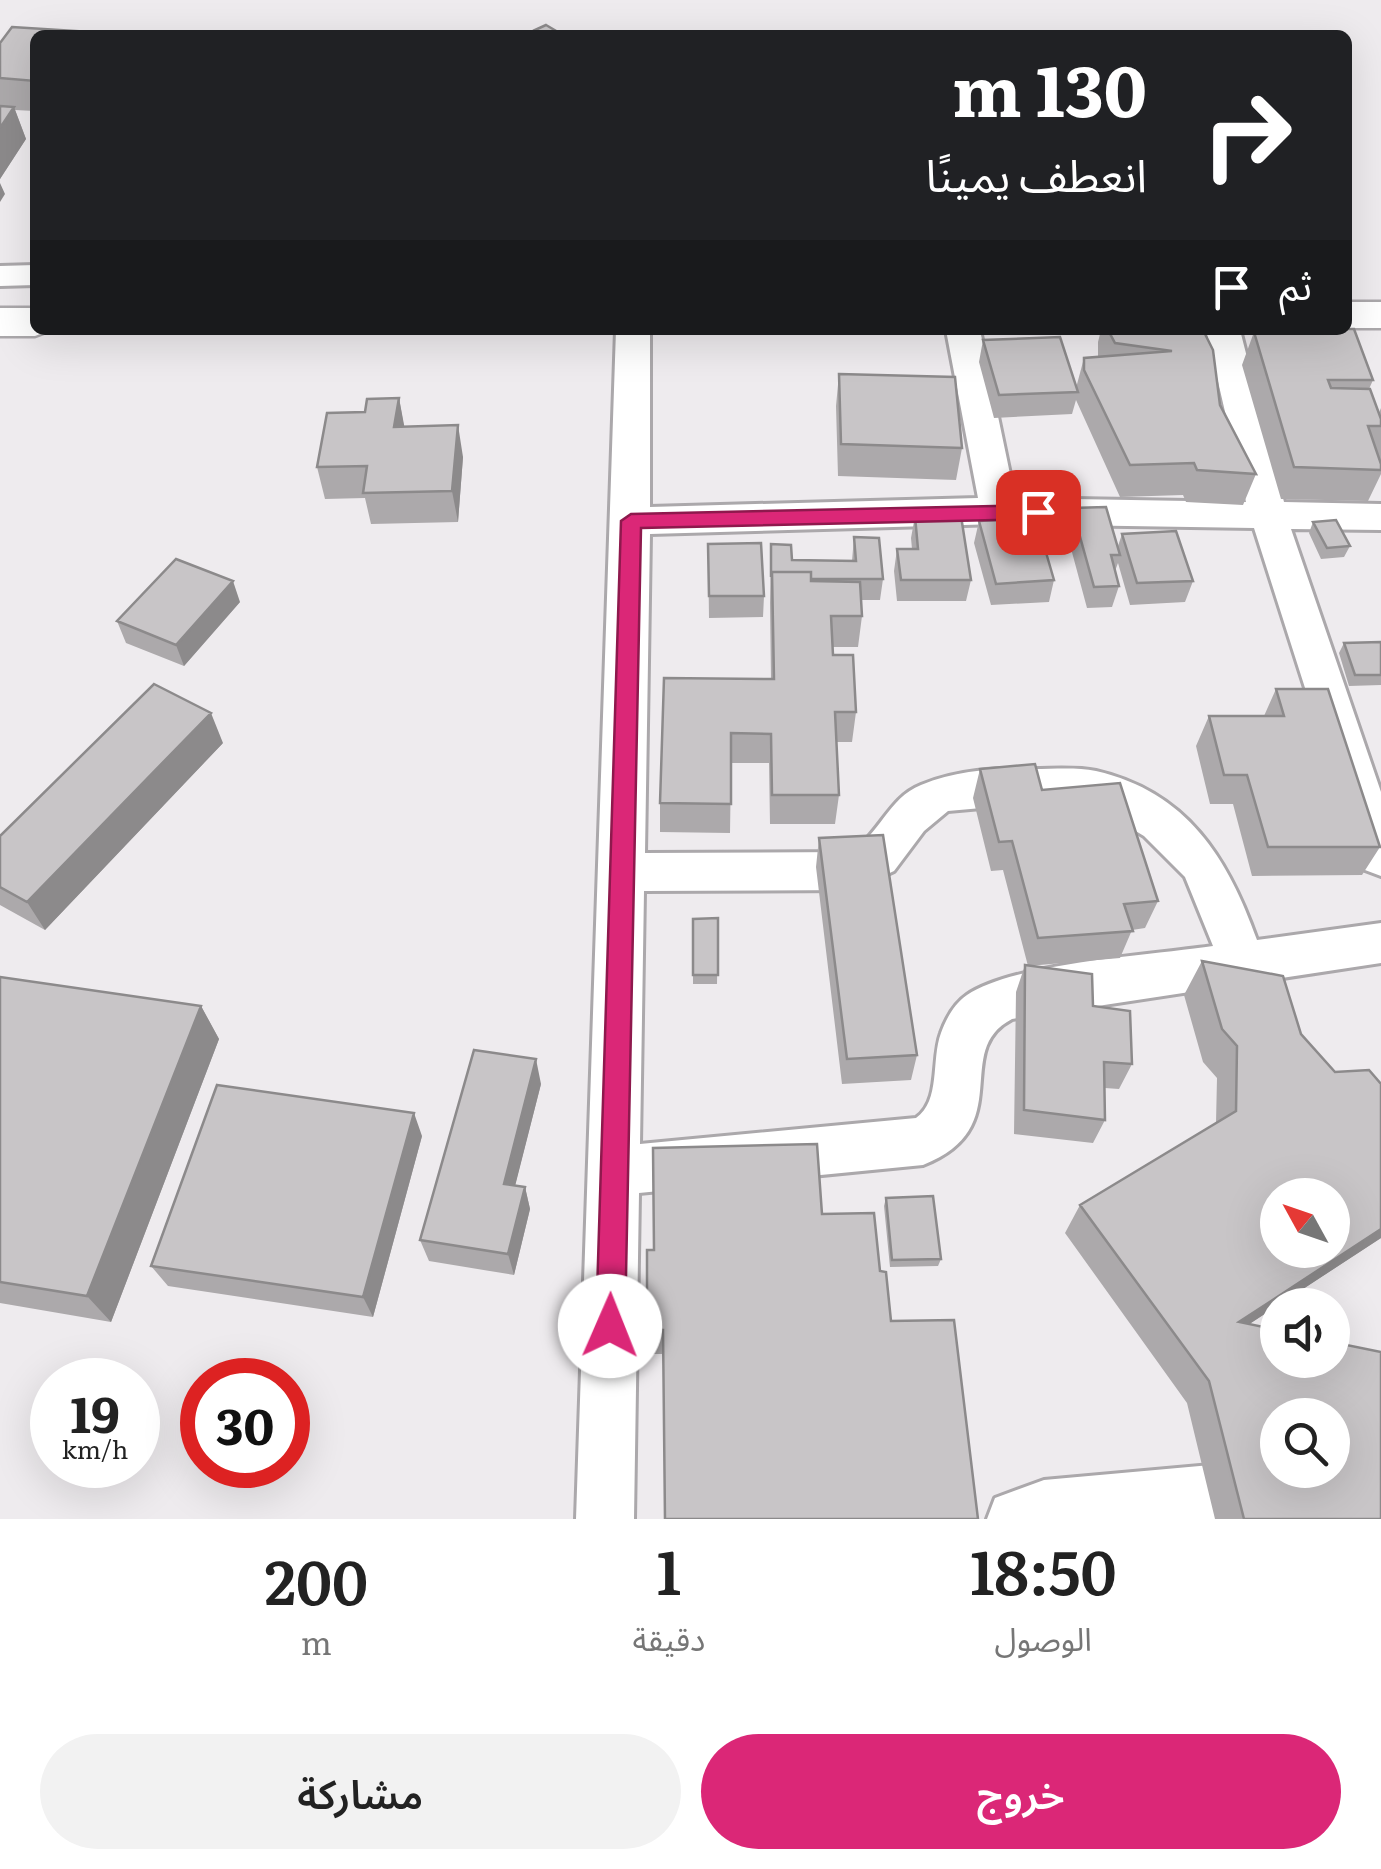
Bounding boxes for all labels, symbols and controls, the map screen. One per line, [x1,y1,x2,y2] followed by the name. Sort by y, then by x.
[952,35,1147,139] text: 130 m
[1182,70,1312,200] icon: right
[926,139,1147,206] text: انعطف يمينًا
[1279,255,1312,312] text: ثم
[1204,260,1259,315] icon: arrive
[996,470,1081,555] pin
[1011,485,1066,540] icon: arrive
[1260,1178,1350,1268] north arrow
[1260,1178,1350,1488] map controls
[558,1274,662,1378] position arrow
[1260,1288,1350,1378] button: sound
[180,1358,310,1488] speed limit sign: 30
[70,1374,120,1448] text: 19
[1260,1398,1350,1488] button: search
[62,1430,128,1467] text: km/h
[657,1524,681,1613] text: 1
[970,1524,1117,1613] text: 18:50
[265,1534,368,1623] text: 200
[632,1613,705,1661] text: دقيقة
[995,1613,1092,1661] text: الوصول
[301,1617,332,1665] text: m
[40,1734,681,1849] button: مشاركة
[701,1734,1341,1849] button: خروج

